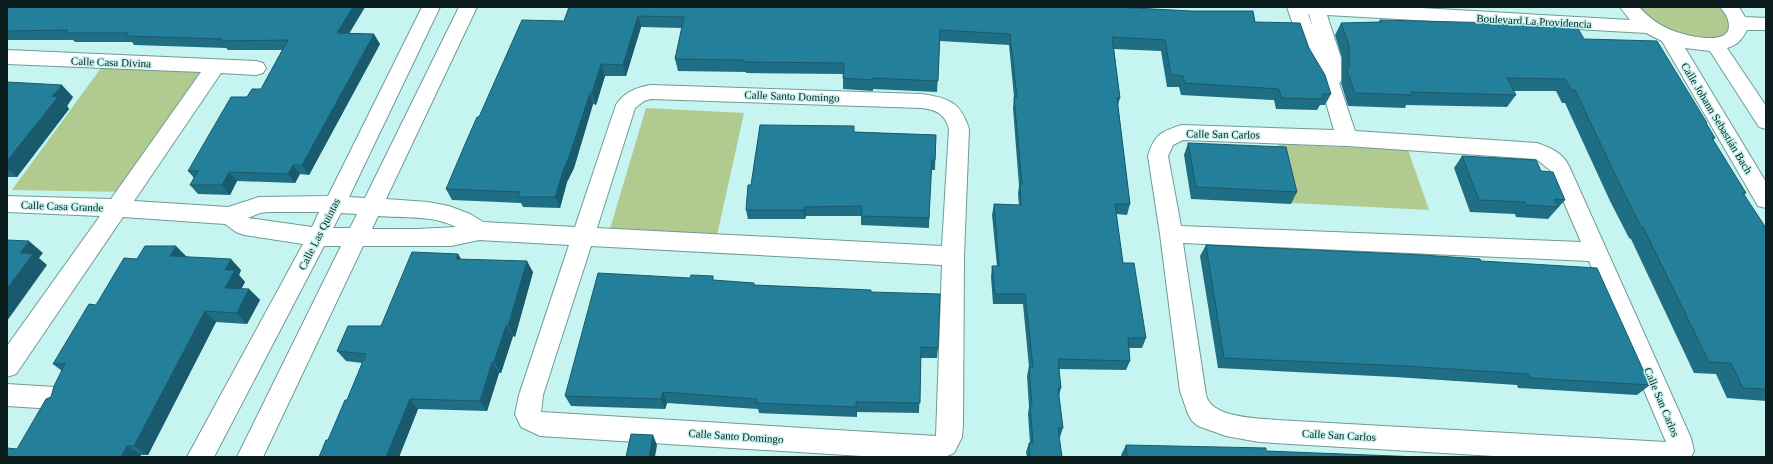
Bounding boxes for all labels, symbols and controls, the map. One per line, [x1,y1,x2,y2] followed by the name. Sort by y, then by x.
[1476,12,1592,30] street label: Boulevard La Providencia
[71,55,151,69] street label: Calle Casa Divina
[1679,60,1755,176] street label: Calle Johann Sebastián Bach
[744,88,840,104] street label: Calle Santo Domingo
[1186,127,1260,141] street label: Calle San Carlos
[296,196,342,272] street label: Calle Las Quintas
[21,199,104,213] street label: Calle Casa Grande
[1642,366,1682,438] street label: Calle San Carlos
[688,427,784,445] street label: Calle Santo Domingo
[1302,427,1376,443] street label: Calle San Carlos

